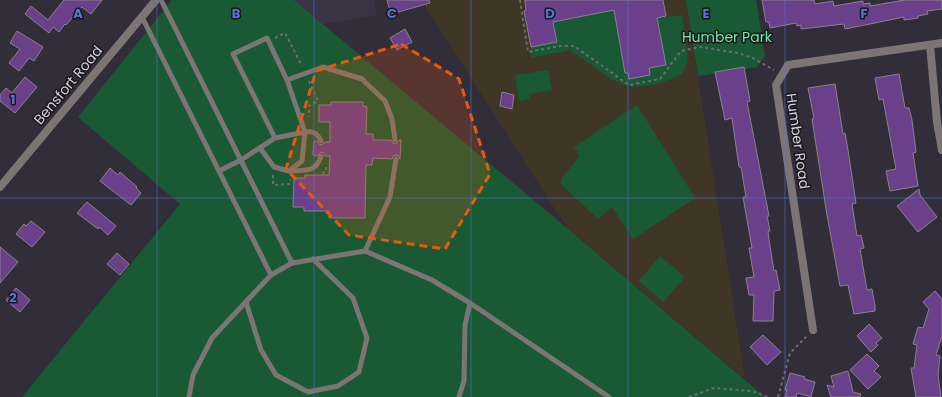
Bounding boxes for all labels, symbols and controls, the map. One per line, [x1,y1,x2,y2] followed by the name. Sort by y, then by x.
[73,4,83,23] text: A
[232,4,241,23] text: B
[387,4,397,23] text: C
[545,4,555,23] text: D
[702,4,710,23] text: E
[860,4,868,23] text: F
[682,27,773,47] park label: Humber Park
[29,41,107,129] street label: Bensfort Road
[11,90,15,109] text: 1
[781,92,815,190] street label: Humber Road
[9,288,17,307] text: 2

